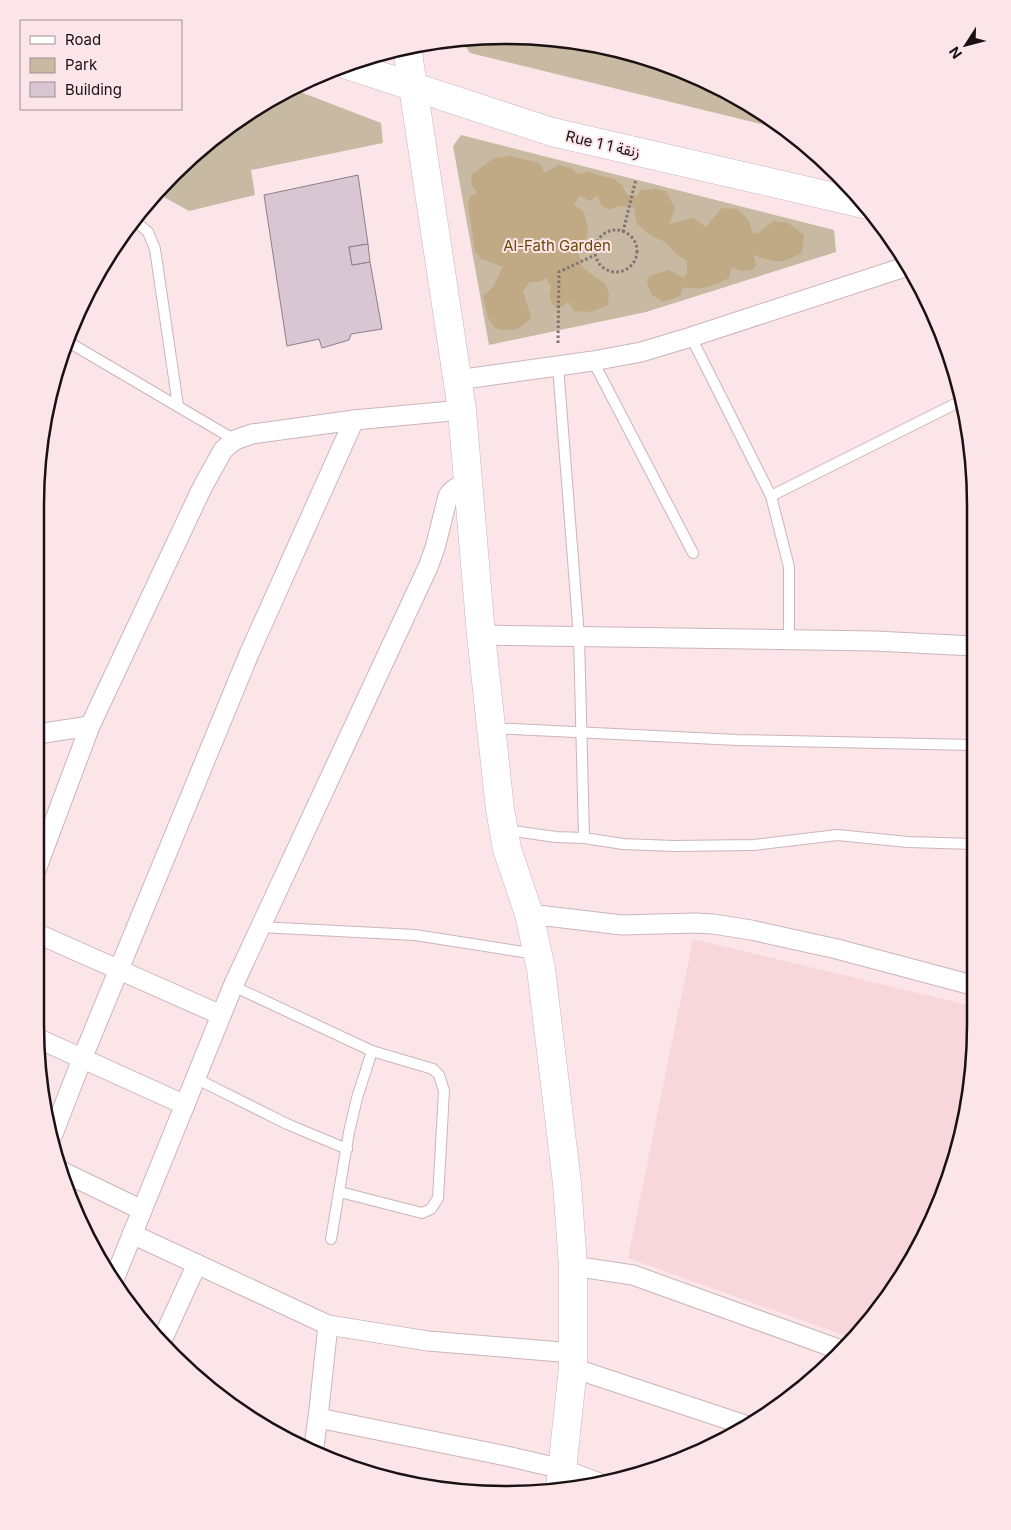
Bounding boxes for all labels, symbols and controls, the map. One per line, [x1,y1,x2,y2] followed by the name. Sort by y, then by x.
[20,20,182,110] legend
[941,20,991,70] north arrow
[65,30,101,49] text: Road
[945,44,965,62] text: N
[65,55,98,74] text: Park
[65,80,122,99] text: Building
[564,126,642,162] street label: Rue 1 زنقة 1
[503,236,611,255] park label: Al-Fath Garden

